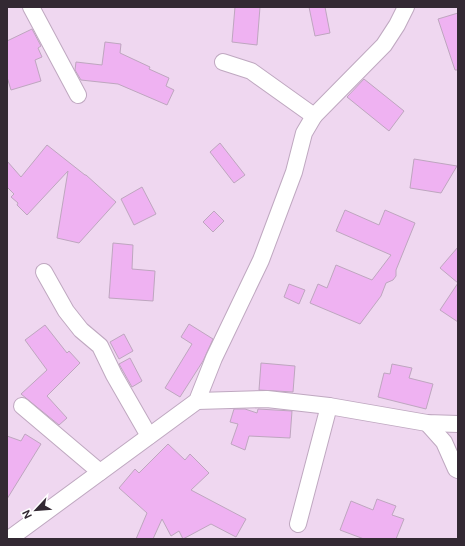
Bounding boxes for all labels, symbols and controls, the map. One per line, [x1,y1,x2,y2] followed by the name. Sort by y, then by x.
[16,490,56,530] north arrow
[19,508,35,521] text: N

